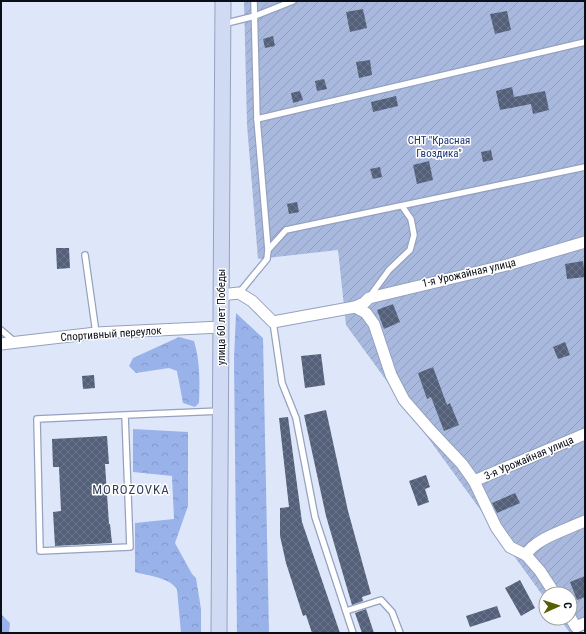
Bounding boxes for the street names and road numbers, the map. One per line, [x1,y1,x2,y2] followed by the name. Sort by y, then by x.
[421,256,517,290] street label: 1-я Урожайная улица
[215,269,228,365] street label: улица 60 лет Победы
[60,324,163,344] street label: Спортивный переулок
[482,433,576,483] street label: 3-я Урожайная улица

